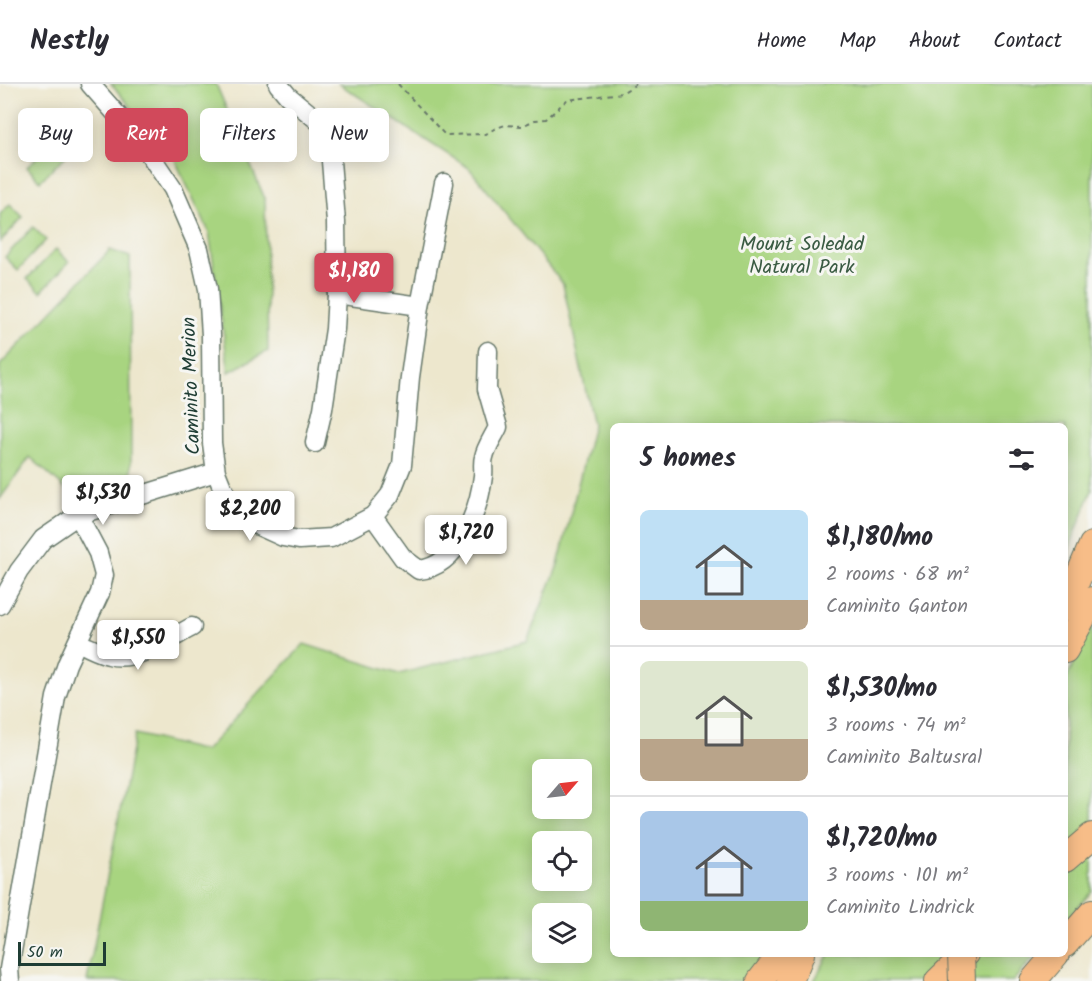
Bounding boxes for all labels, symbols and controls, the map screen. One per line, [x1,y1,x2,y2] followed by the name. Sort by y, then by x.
[30,19,109,64] text: Nestly
[757,25,806,58] text: Home
[839,25,876,58] text: Map
[909,25,960,58] text: About
[993,25,1062,58] text: Contact
[18,108,93,162] chip: Buy
[105,108,188,162] chip: Rent
[200,108,297,162] chip: Filters
[309,108,389,162] chip: New
[740,229,865,284] park label: Mount Soledad Natural Park
[305,253,403,304] pin: $1,180
[328,256,380,288] text: $1,180
[174,316,210,456] street label: Caminito Merion
[640,438,736,480] text: 5 homes
[1005,443,1038,476] icon: filters
[54,475,152,526] pin: $1,530
[76,478,130,510] text: $1,530
[201,491,299,542] pin: $2,200
[220,494,280,526] text: $2,200
[417,515,515,566] pin: $1,720
[826,517,933,559] text: $1,180/mo
[439,518,493,550] text: $1,720
[688,534,760,606] icon: home
[826,559,969,591] text: 2 rooms · 68 m²
[826,591,968,623] text: Caminito Ganton
[89,620,187,671] pin: $1,550
[111,623,165,655] text: $1,550
[826,668,937,710] text: $1,530/mo
[688,685,760,757] icon: home
[826,710,966,742] text: 3 rooms · 74 m²
[826,742,982,774] text: Caminito Baltusral
[532,759,592,819] north arrow
[532,759,592,963] map controls
[826,818,937,860] text: $1,720/mo
[532,831,592,891] button: locate
[688,835,760,907] icon: home
[826,860,968,892] text: 3 rooms · 101 m²
[826,892,974,924] text: Caminito Lindrick
[532,903,592,963] button: layers
[18,939,106,966] scale bar
[27,940,63,965] text: 50 m

